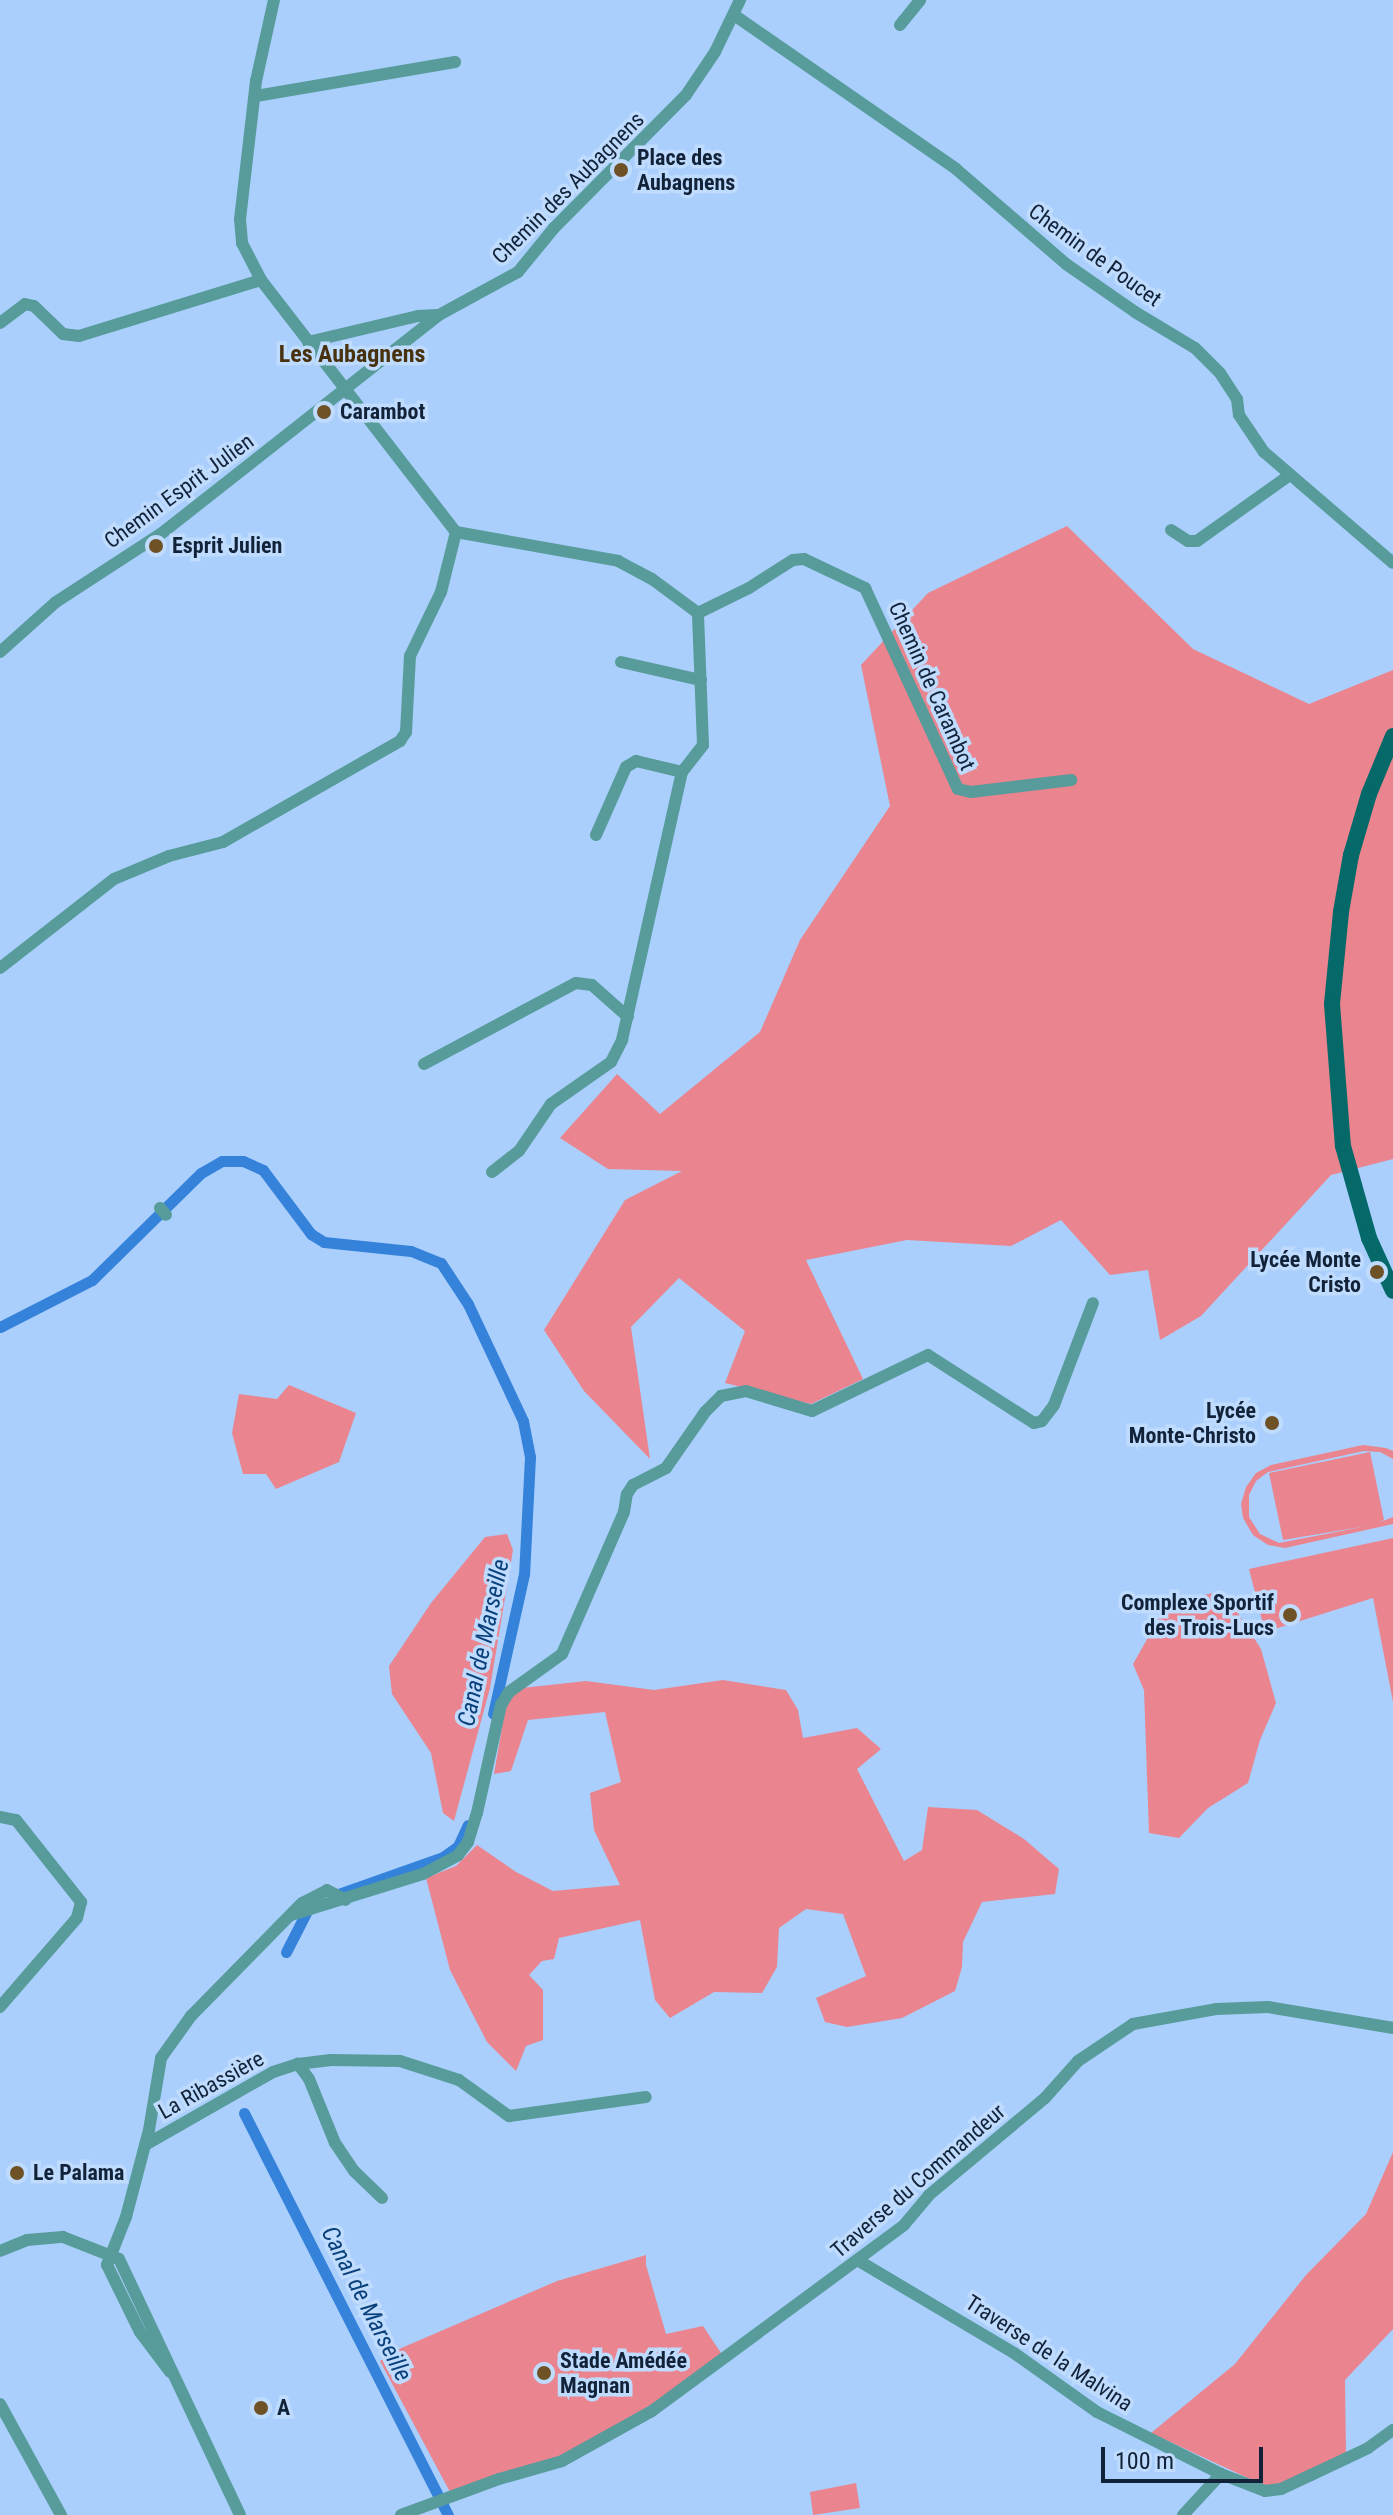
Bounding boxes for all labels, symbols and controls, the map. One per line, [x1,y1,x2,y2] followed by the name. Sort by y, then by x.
[486,106,650,270] street label: Chemin des Aubagnens
[637,144,735,196] place label: Place des Aubagnens
[612,161,630,179] marker: Place des Aubagnens
[1023,198,1167,312] street label: Chemin de Poucet
[279,341,425,369] district label: Les Aubagnens
[340,399,425,425] place label: Carambot
[315,403,333,421] marker: Carambot
[99,428,259,554] street label: Chemin Esprit Julien
[172,533,282,559] place label: Esprit Julien
[147,537,165,555] marker: Esprit Julien
[883,598,981,774] street label: Chemin de Carambot
[1250,1246,1361,1298] place label: Lycée Monte Cristo
[1368,1263,1386,1281] marker: Lycée Monte Cristo
[1129,1397,1256,1448] place label: Lycée Monte-Christo
[1263,1414,1281,1432] marker: Lycée Monte-Christo
[452,1557,516,1729] water label: Canal de Marseille
[1121,1589,1274,1640] place label: Complexe Sportif des Trois-Lucs
[1281,1606,1299,1624] marker: Complexe Sportif des Trois-Lucs
[154,2045,268,2125] street label: La Ribassière
[826,2098,1010,2264] street label: Traverse du Commandeur
[33,2160,124,2186] place label: Le Palama
[8,2164,26,2182] marker: Le Palama
[315,2222,417,2386] water label: Canal de Marseille
[961,2289,1137,2417] street label: Traverse de la Malvina
[560,2347,687,2398] place label: Stade Amédée Magnan
[535,2364,553,2382] marker: Stade Amédée Magnan
[277,2395,290,2421] place label: A
[252,2399,270,2417] marker: A
[1105,2431,1267,2481] scale bar
[1115,2447,1174,2475] text: 100 m

